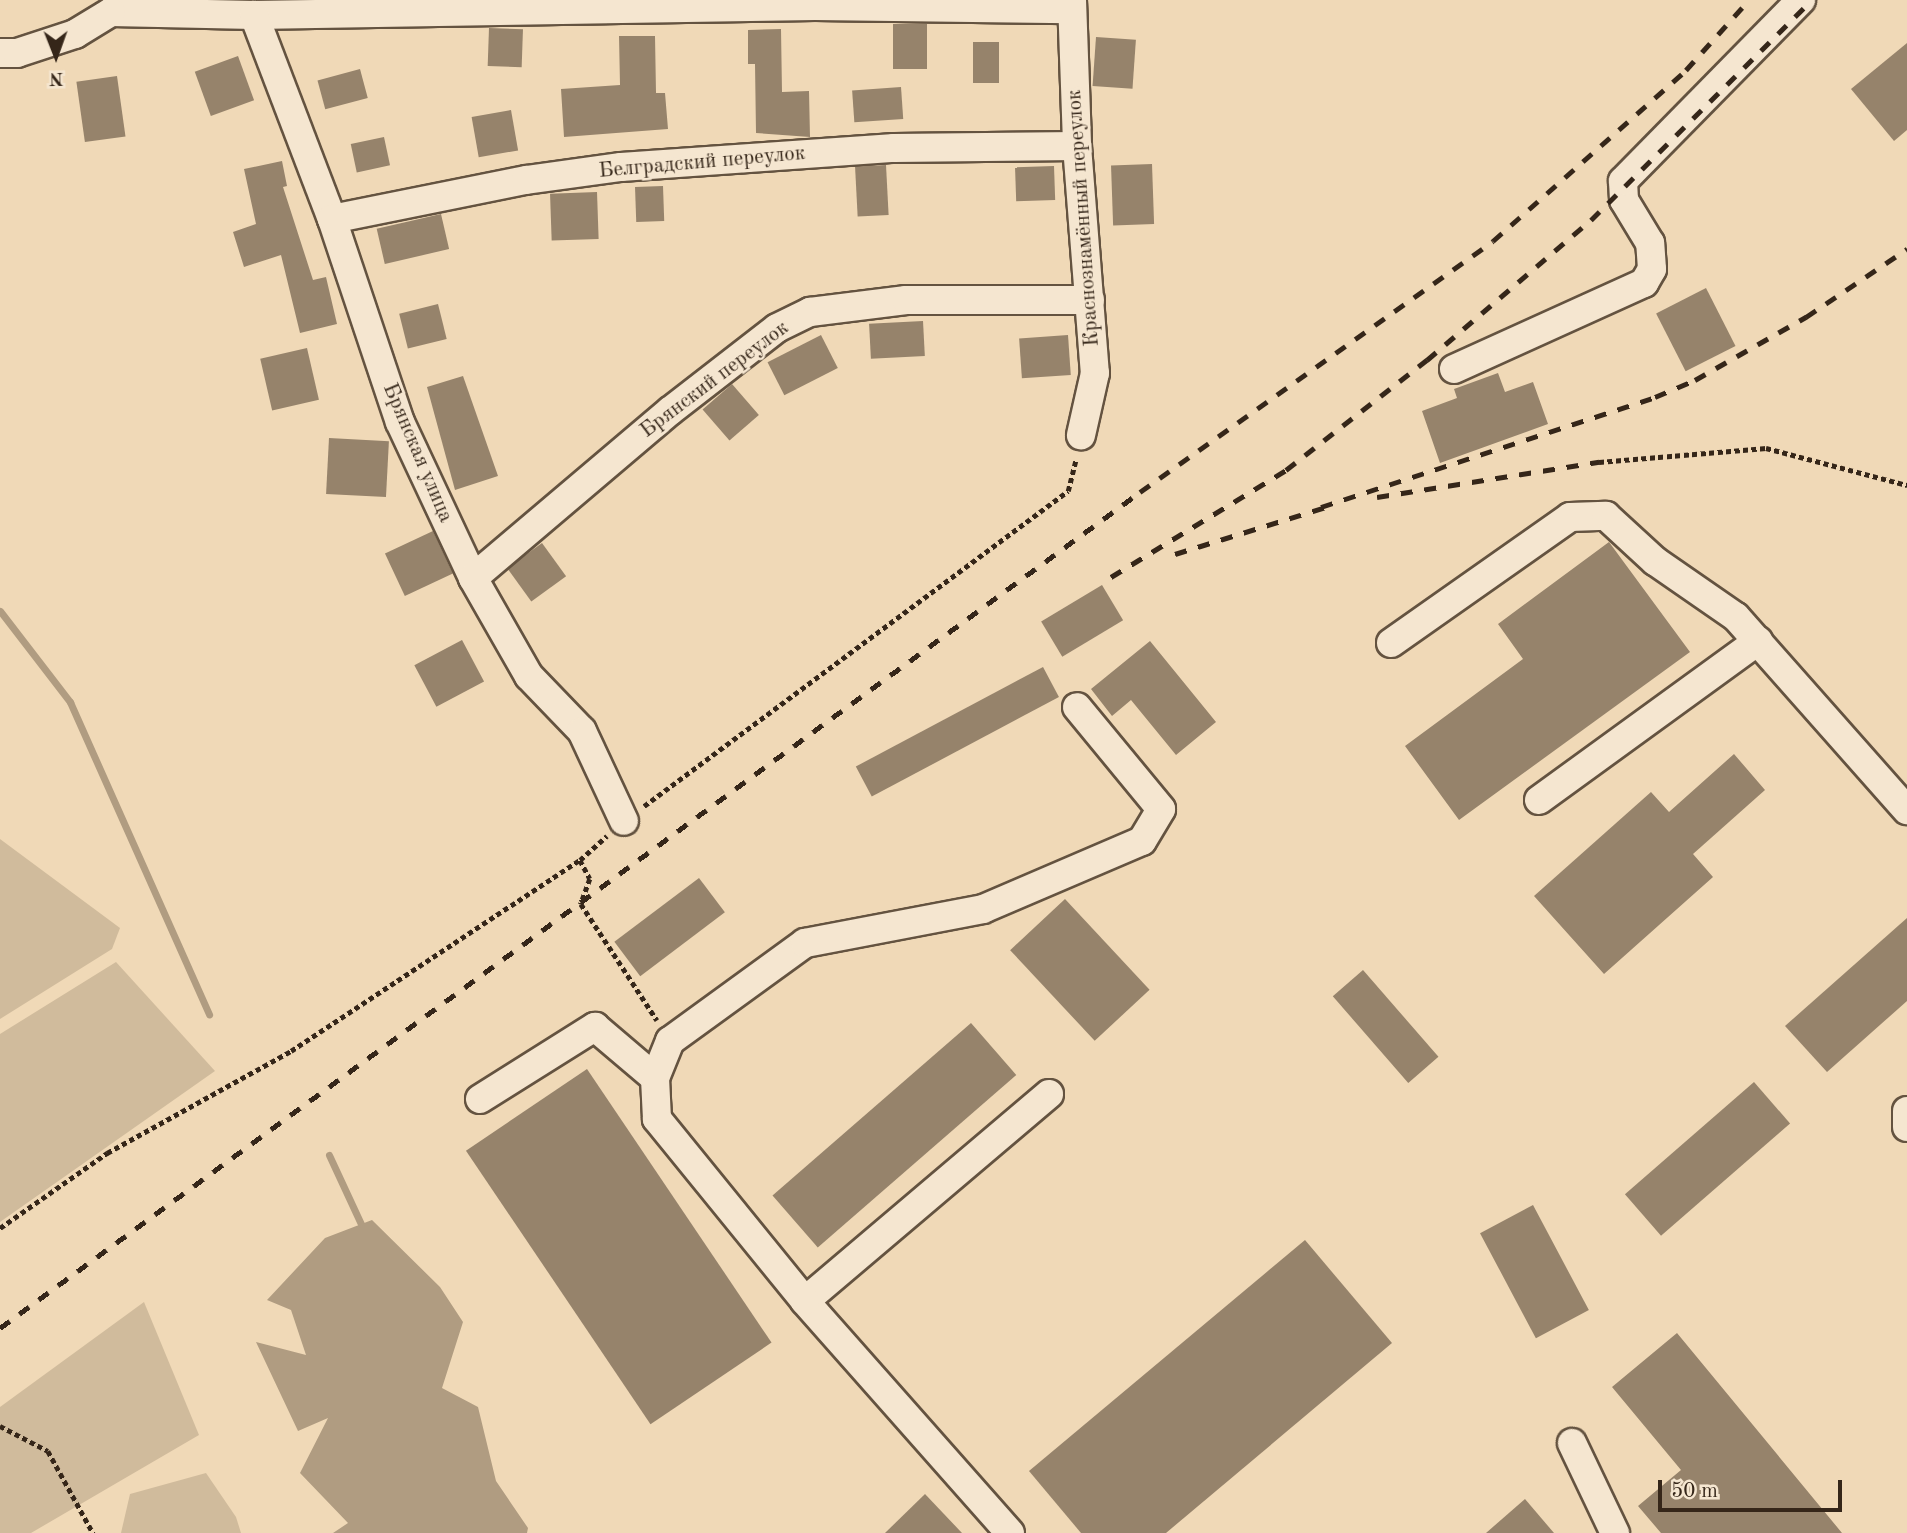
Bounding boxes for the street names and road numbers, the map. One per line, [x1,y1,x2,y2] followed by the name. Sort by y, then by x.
[1062,89,1106,347] street label: Краснознамённый переулок
[598,141,806,185] street label: Белградский переулок
[636,316,794,444] street label: Брянский переулок
[376,380,458,526] street label: Брянская улица

